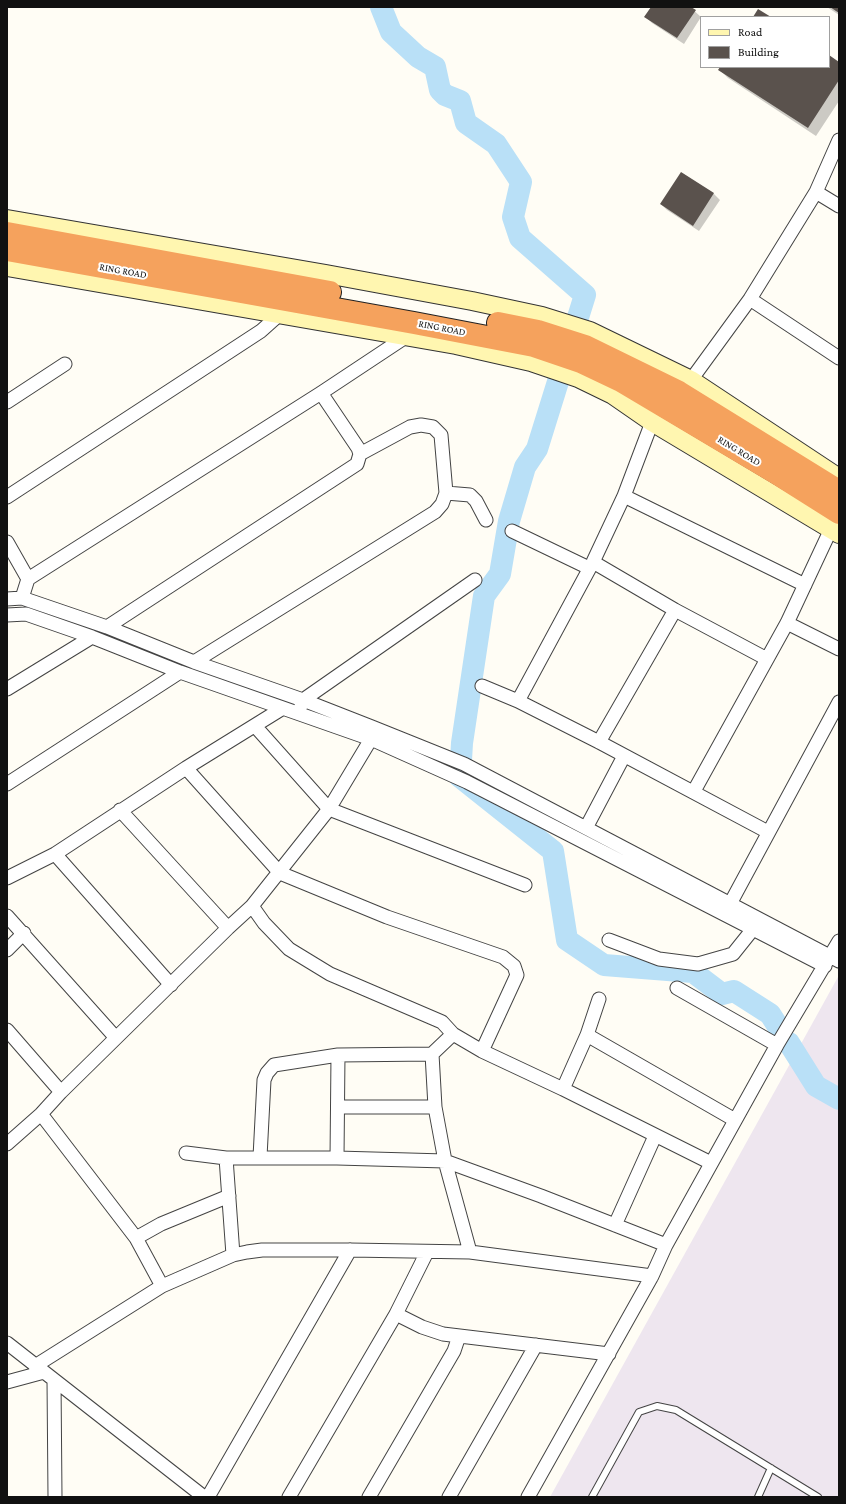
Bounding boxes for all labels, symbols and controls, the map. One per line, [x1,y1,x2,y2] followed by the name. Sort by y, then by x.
[700,16,830,68] legend
[738,25,762,39] text: Road
[738,45,779,59] text: Building
[98,261,148,281] street label: RING ROAD
[417,318,467,338] street label: RING ROAD
[715,434,763,468] street label: RING ROAD

